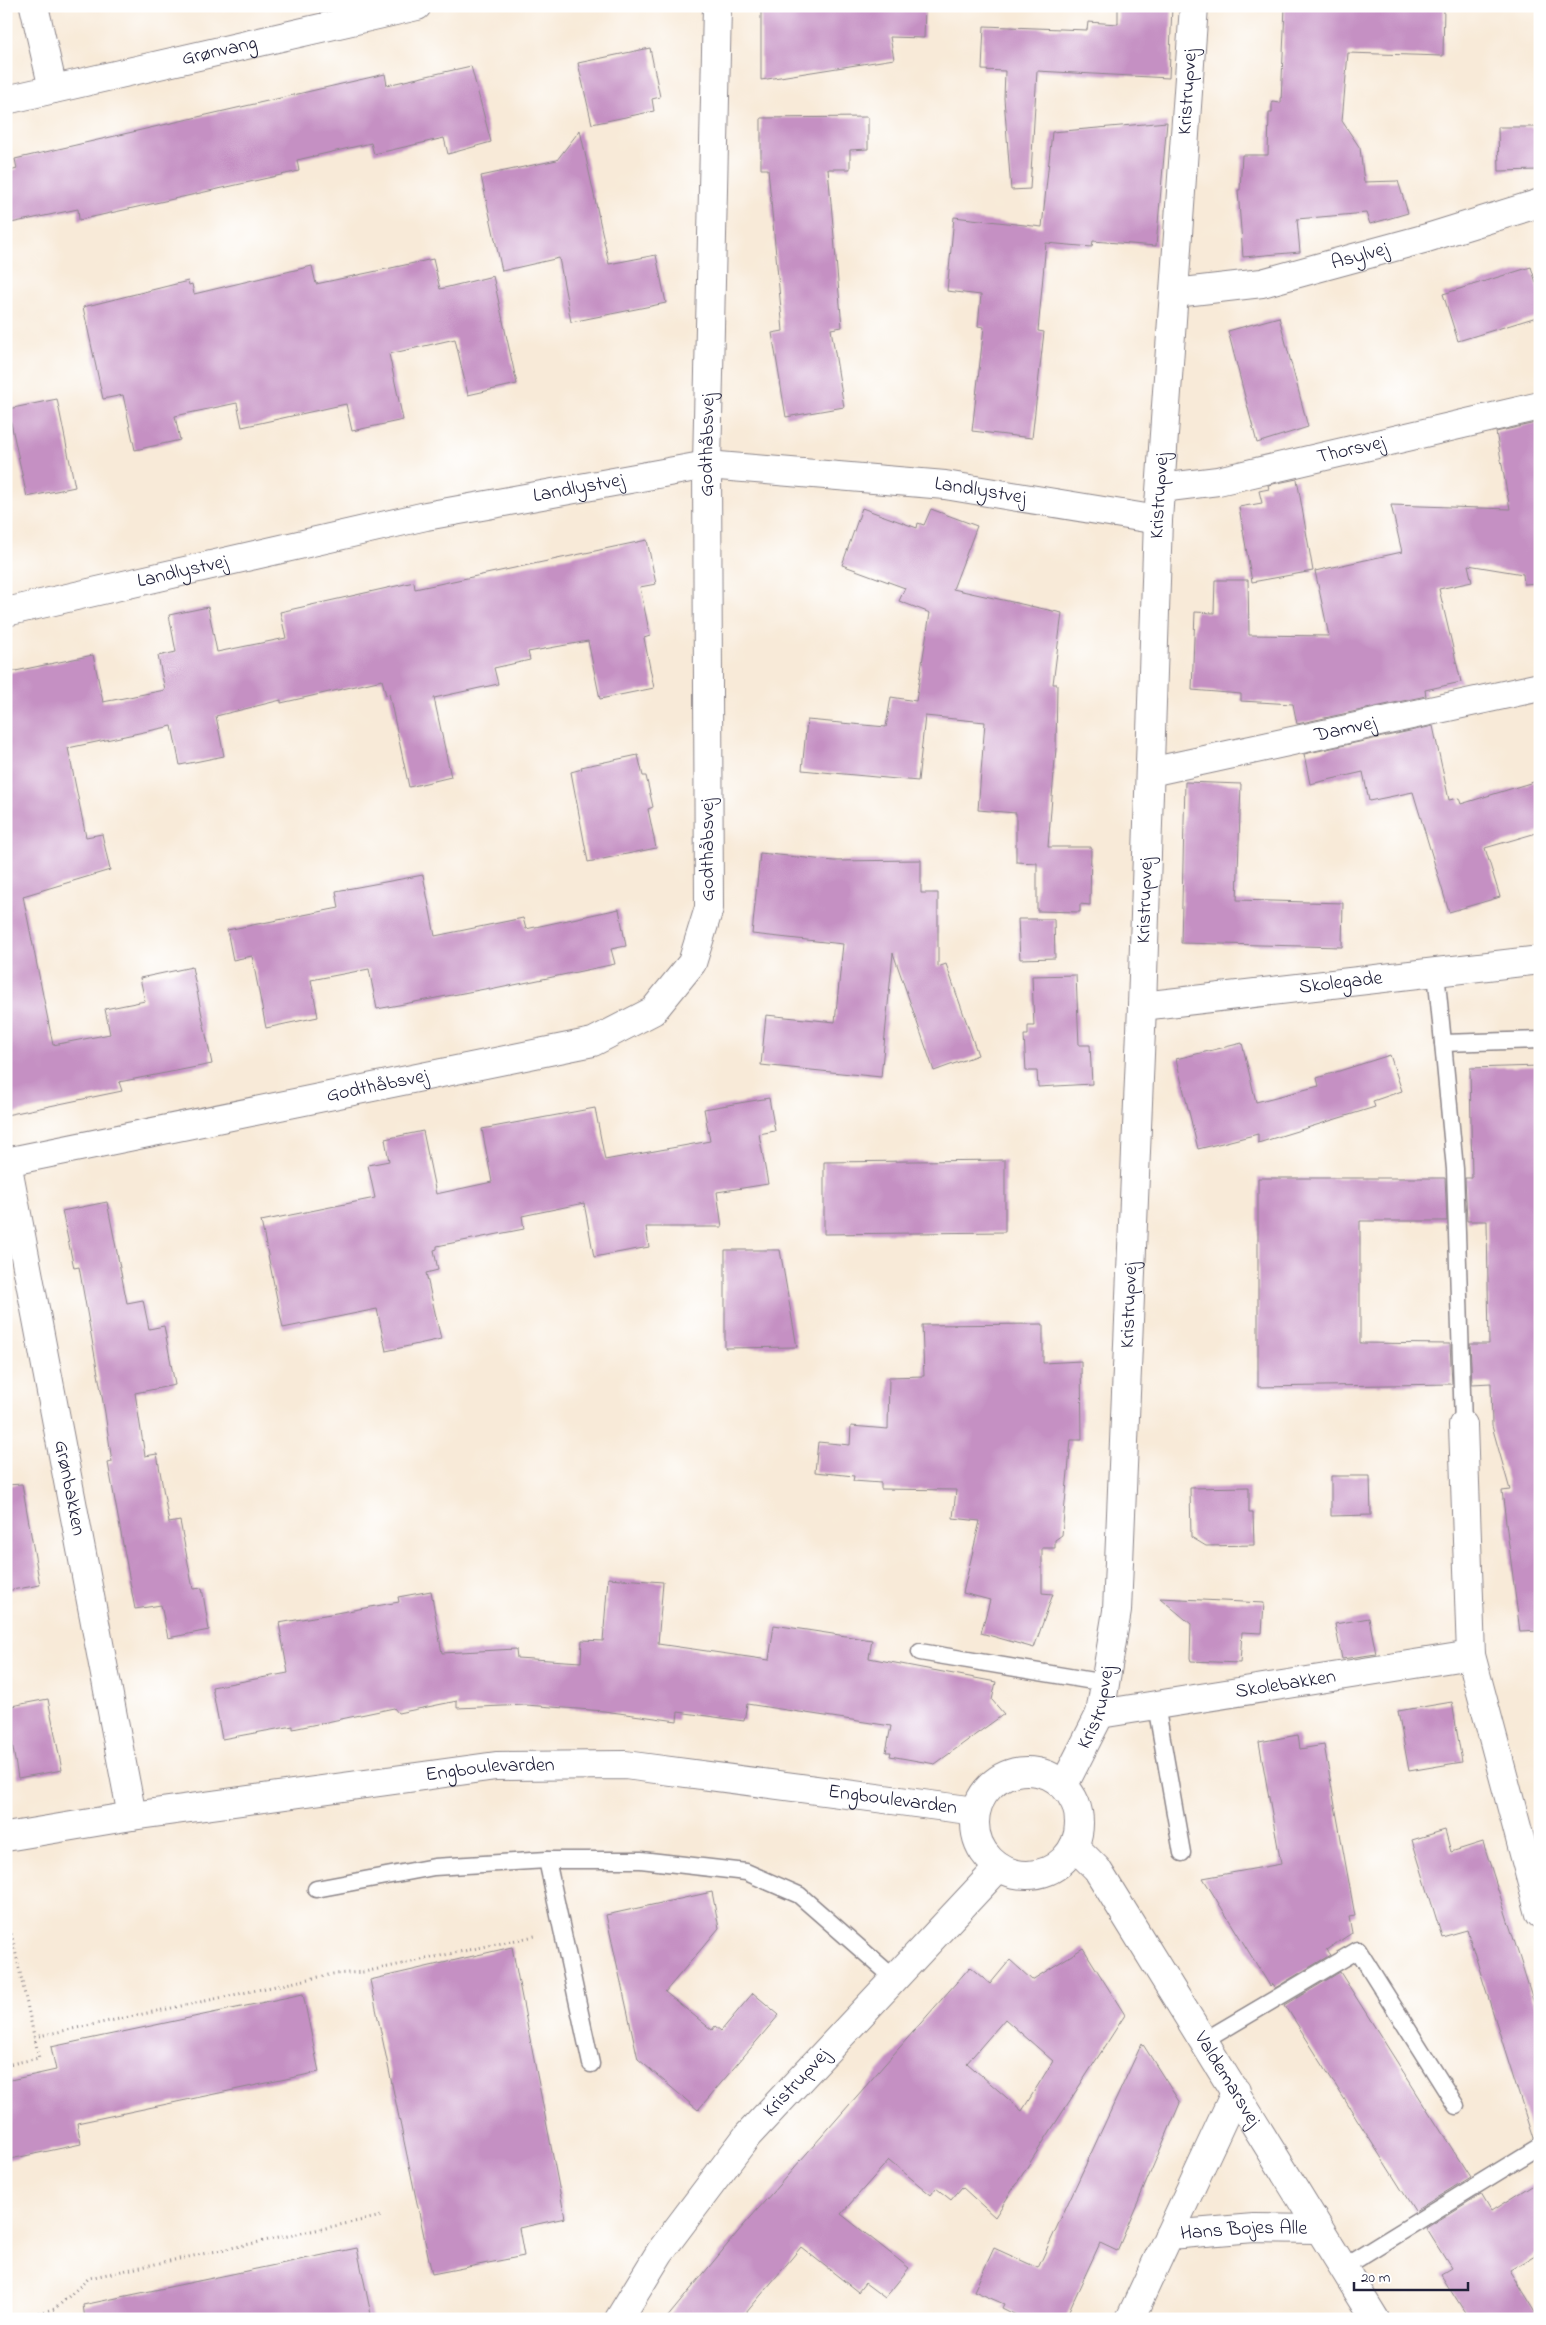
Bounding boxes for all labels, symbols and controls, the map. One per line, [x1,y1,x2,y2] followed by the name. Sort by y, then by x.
[179,29,260,74] street label: Grønvang
[1171,47,1206,136] street label: Kristrupvej
[1328,234,1393,278] street label: Asylvej
[692,392,723,497] street label: Godthåbsvej
[1314,428,1389,472] street label: Thorsvej
[1143,451,1177,539] street label: Kristrupvej
[531,466,628,511] street label: Landlystvej
[934,470,1029,513] street label: Landlystvej
[134,547,232,596] street label: Landlystvej
[1311,708,1380,750] street label: Damvej
[694,797,723,902] street label: Godthåbsvej
[1130,856,1161,944] street label: Kristrupvej
[1297,964,1384,1002] street label: Skolegade
[324,1061,432,1111] street label: Godthåbsvej
[1113,1261,1146,1349] street label: Kristrupvej
[46,1438,93,1538] street label: Grønbakken
[1233,1662,1338,1707] street label: Skolebakken
[1070,1663,1122,1754] street label: Kristrupvej
[424,1751,555,1790] street label: Engboulevarden
[826,1777,959,1823] street label: Engboulevarden
[1186,2025,1268,2134] street label: Valdemarsvej
[757,2041,837,2125] street label: Kristrupvej
[1179,2213,1308,2249] street label: Hans Bojes Alle
[1354,2260,1467,2292] scale bar
[1361,2267,1391,2289] text: 20 m

